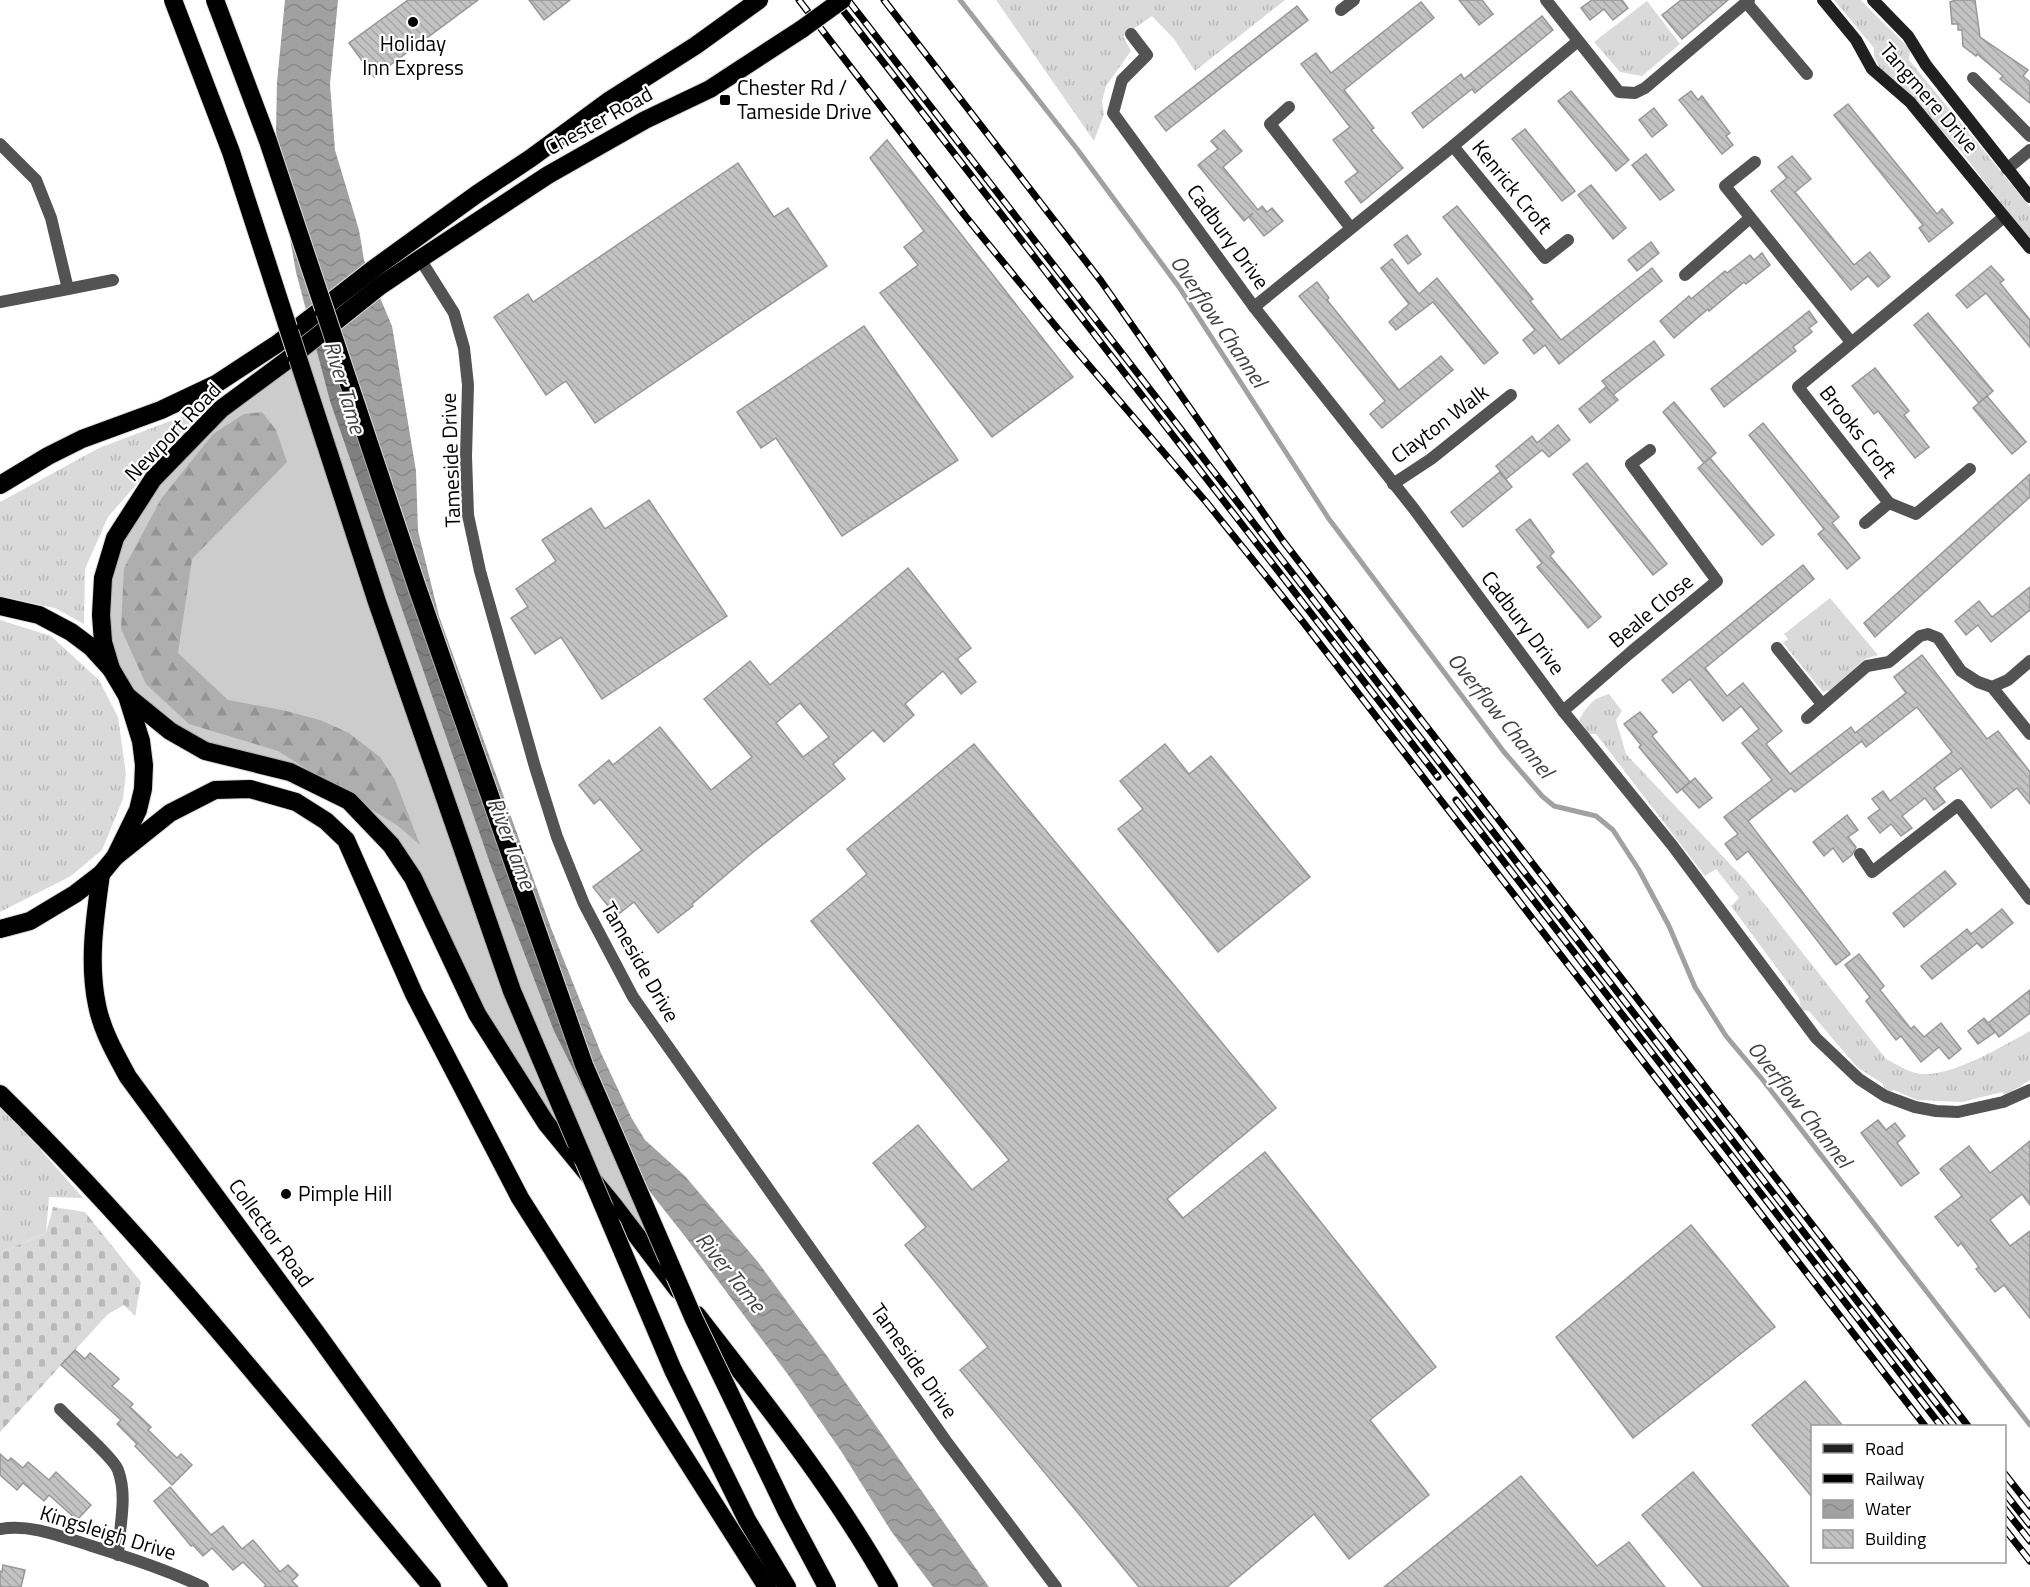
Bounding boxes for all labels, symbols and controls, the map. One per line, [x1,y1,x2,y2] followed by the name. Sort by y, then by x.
[406,15,420,29] marker: Holiday Inn Express
[362,27,464,83] place label: Holiday Inn Express
[1872,35,1987,160] street label: Tangmere Drive
[737,71,871,127] place label: Chester Rd / Tameside Drive
[539,77,658,163] street label: Chester Road
[718,93,732,107] marker: Chester Rd / Tameside Drive
[1465,132,1561,241] street label: Kenrick Croft
[1180,177,1278,296] street label: Cadbury Drive
[1162,248,1277,396] water label: Overflow Channel
[315,336,376,439] water label: River Tame
[116,374,228,488] street label: Newport Road
[1384,376,1495,471] street label: Clayton Walk
[1812,378,1906,485] street label: Brooks Croft
[432,392,468,528] street label: Tameside Drive
[1474,564,1574,681] street label: Cadbury Drive
[1601,565,1700,655] street label: Beale Close
[1439,645,1564,787] water label: Overflow Channel
[479,792,546,895] water label: River Tame
[593,895,688,1028] street label: Tameside Drive
[1739,1033,1862,1177] water label: Overflow Channel
[221,1171,322,1293] street label: Collector Road
[298,1177,392,1209] place label: Pimple Hill
[279,1187,293,1201] marker: Pimple Hill
[688,1224,775,1321] water label: River Tame
[863,1296,966,1425] street label: Tameside Drive
[1811,1425,2006,1563] legend
[1865,1435,1904,1462] text: Road
[1865,1465,1925,1492] text: Railway
[1865,1495,1911,1522] text: Water
[36,1496,180,1568] street label: Kingsleigh Drive
[1865,1525,1926,1552] text: Building

